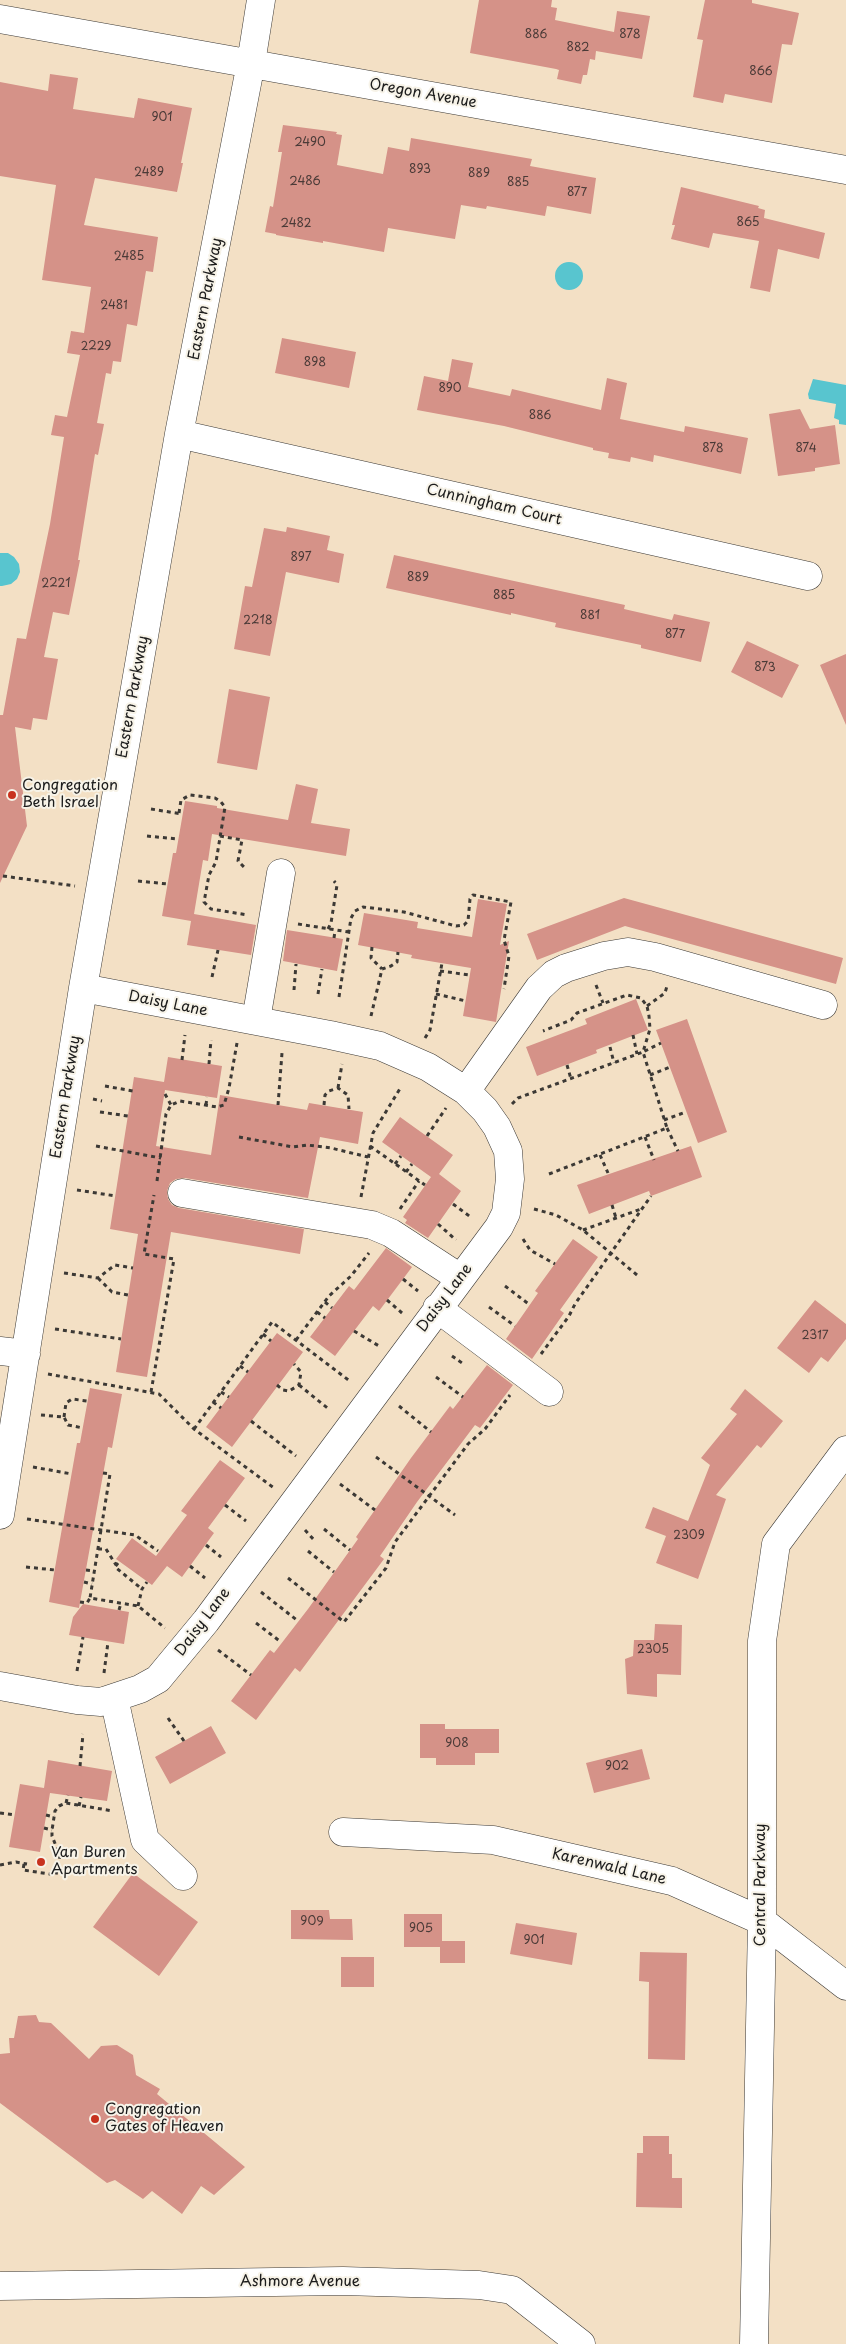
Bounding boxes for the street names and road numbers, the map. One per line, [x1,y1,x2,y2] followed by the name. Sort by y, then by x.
[368,76,478,112] street label: Oregon Avenue
[185,236,227,362] street label: Eastern Parkway
[425,481,563,529] street label: Cunningham Court
[113,634,153,760] street label: Eastern Parkway
[127,987,209,1021] street label: Daisy Lane
[47,1034,85,1160] street label: Eastern Parkway
[414,1260,476,1336] street label: Daisy Lane
[172,1584,234,1660] street label: Daisy Lane
[752,1824,770,1946] street label: Central Parkway
[550,1845,668,1889] street label: Karenwald Lane
[240,2273,360,2291] street label: Ashmore Avenue

